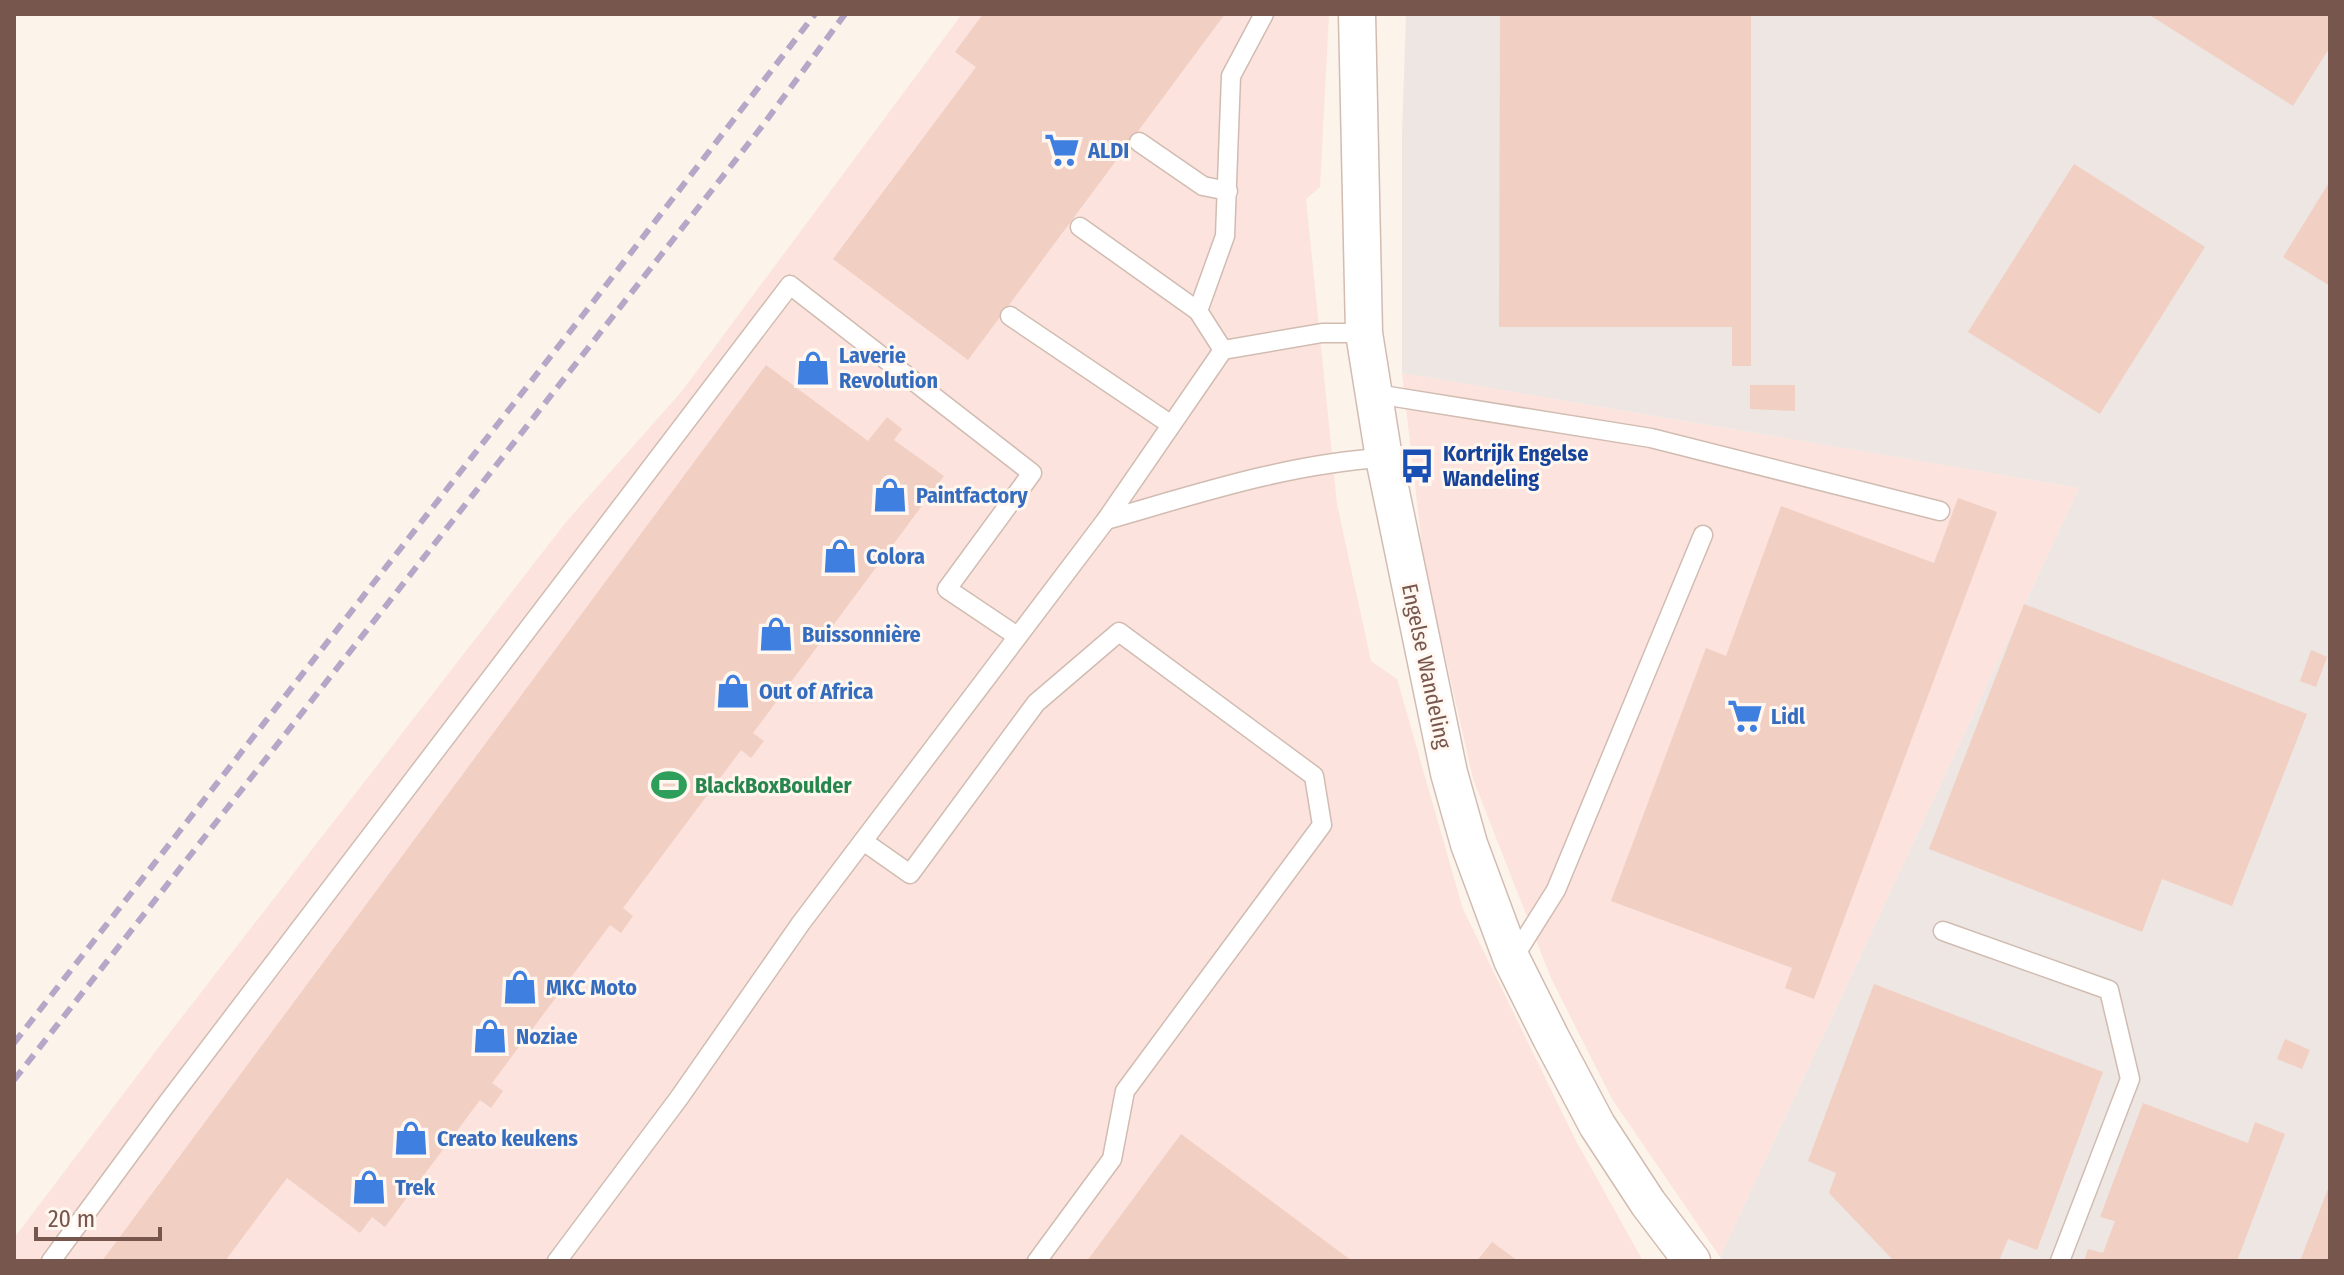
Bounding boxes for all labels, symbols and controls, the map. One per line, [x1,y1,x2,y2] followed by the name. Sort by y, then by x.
[1043,131,1081,169] supermarket icon: ALDI
[1087,137,1129,164] place label: ALDI
[839,342,938,394] place label: Laverie Revolution
[794,349,832,387] shop icon: Laverie Revolution
[1443,440,1588,492] place label: Kortrijk Engelse Wandeling
[1398,447,1436,485] bus stop icon: Kortrijk Engelse Wandeling
[871,476,909,514] shop icon: Paintfactory
[916,482,1028,509] place label: Paintfactory
[821,537,859,575] shop icon: Colora
[866,543,925,570] place label: Colora
[1396,581,1457,752] street label: Engelse Wandeling
[757,615,795,653] shop icon: Buissonnière
[802,621,921,648] place label: Buissonnière
[714,672,752,710] shop icon: Out of Africa
[759,678,873,705] place label: Out of Africa
[1726,697,1764,735] supermarket icon: Lidl
[1771,703,1806,730] place label: Lidl
[650,766,688,804] sports icon: BlackBoxBoulder
[695,772,853,799] place label: BlackBoxBoulder
[501,968,539,1006] shop icon: MKC Moto
[546,974,637,1001] place label: MKC Moto
[471,1017,509,1055] shop icon: Noziae
[516,1023,578,1050] place label: Noziae
[392,1119,430,1157] shop icon: Creato keukens
[437,1125,578,1152] place label: Creato keukens
[350,1168,388,1206] shop icon: Trek
[395,1174,436,1201] place label: Trek
[36,1191,160,1241] scale bar
[48,1205,95,1233] text: 20 m

